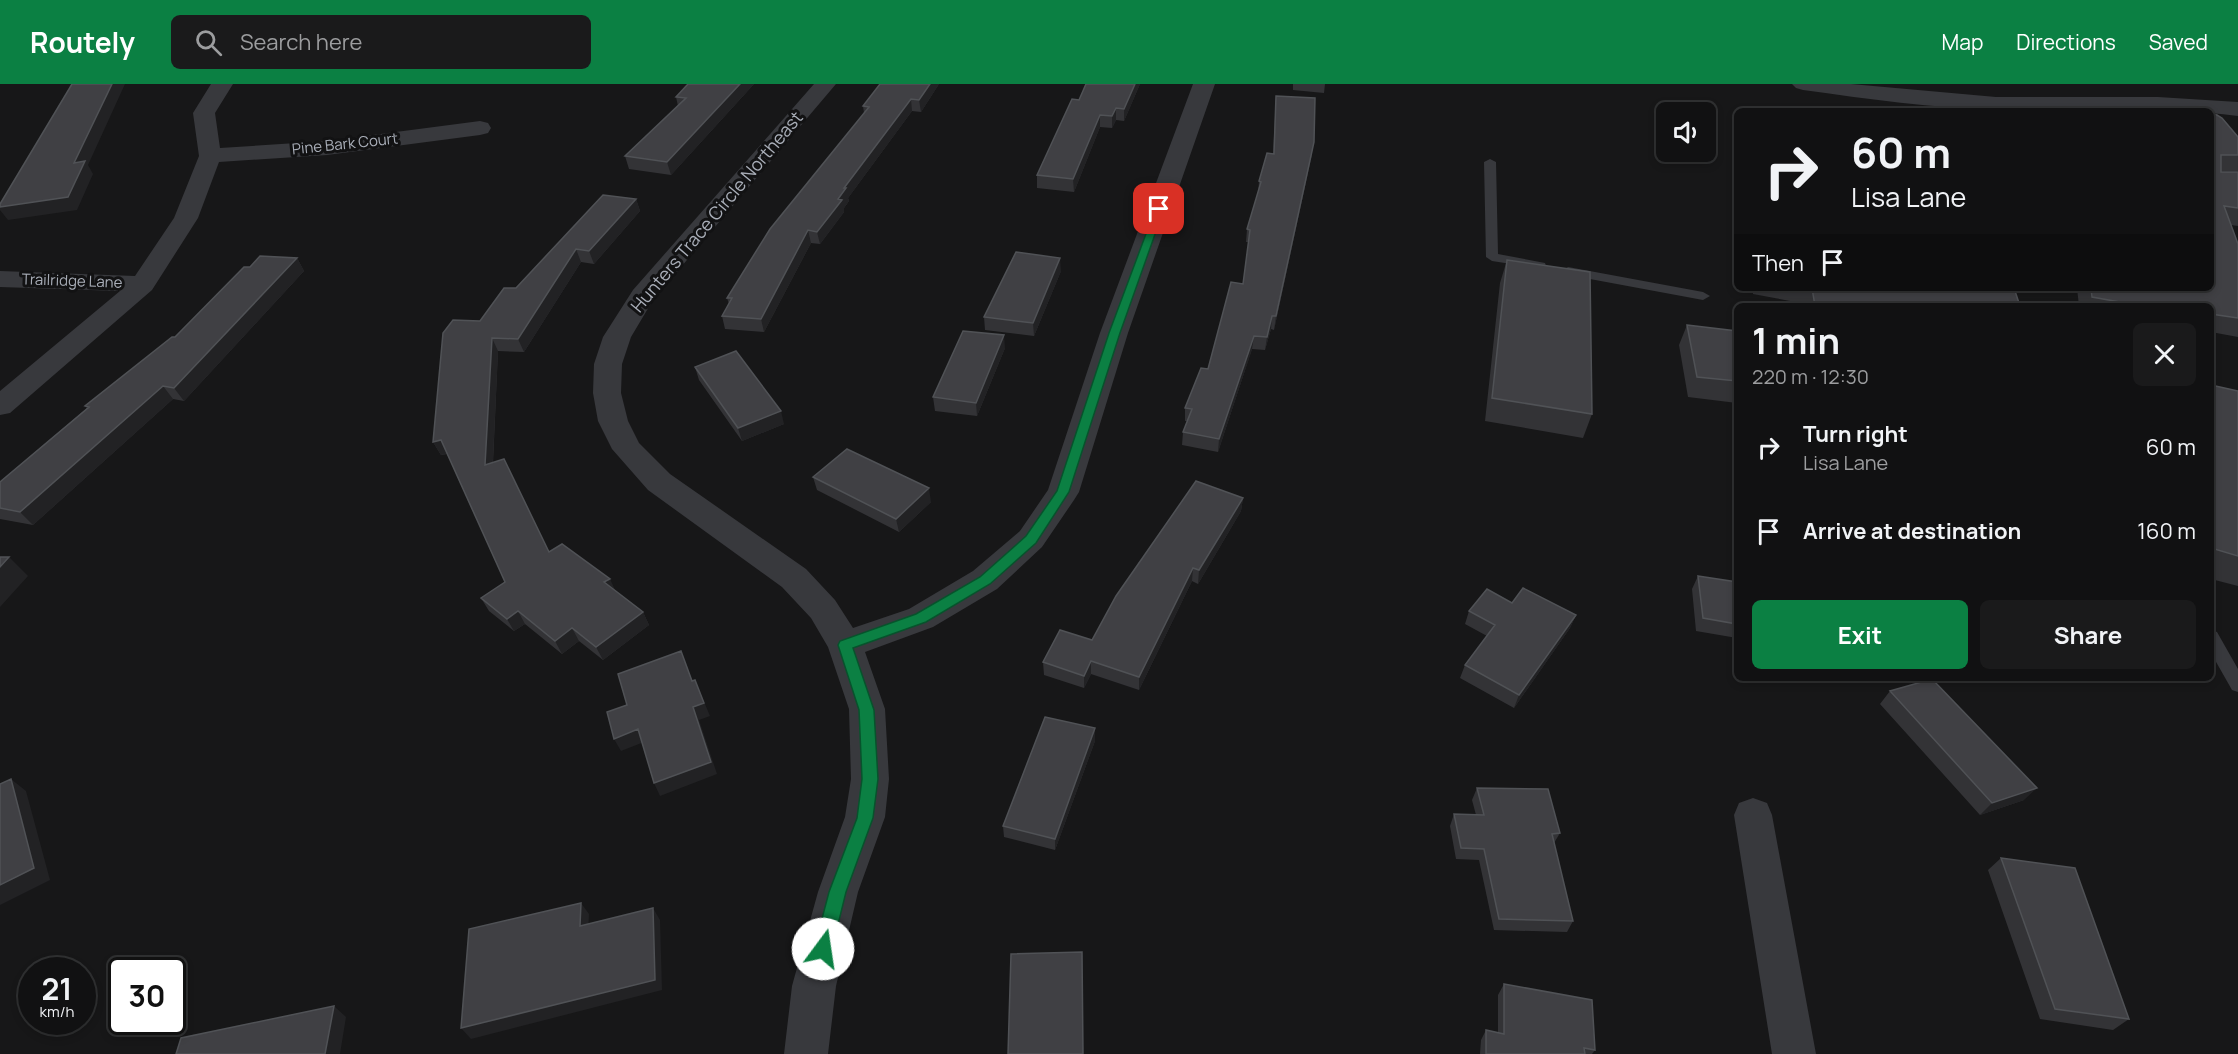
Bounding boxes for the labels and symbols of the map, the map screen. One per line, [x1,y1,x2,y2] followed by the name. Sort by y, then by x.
[625,106,808,317] street label: Hunters Trace Circle Northeast
[291,127,399,160] street label: Pine Bark Court
[1133,183,1184,234] pin
[21,268,123,293] street label: Trailridge Lane
[791,917,855,981] position arrow
[108,957,186,1035] speed limit sign: 30

